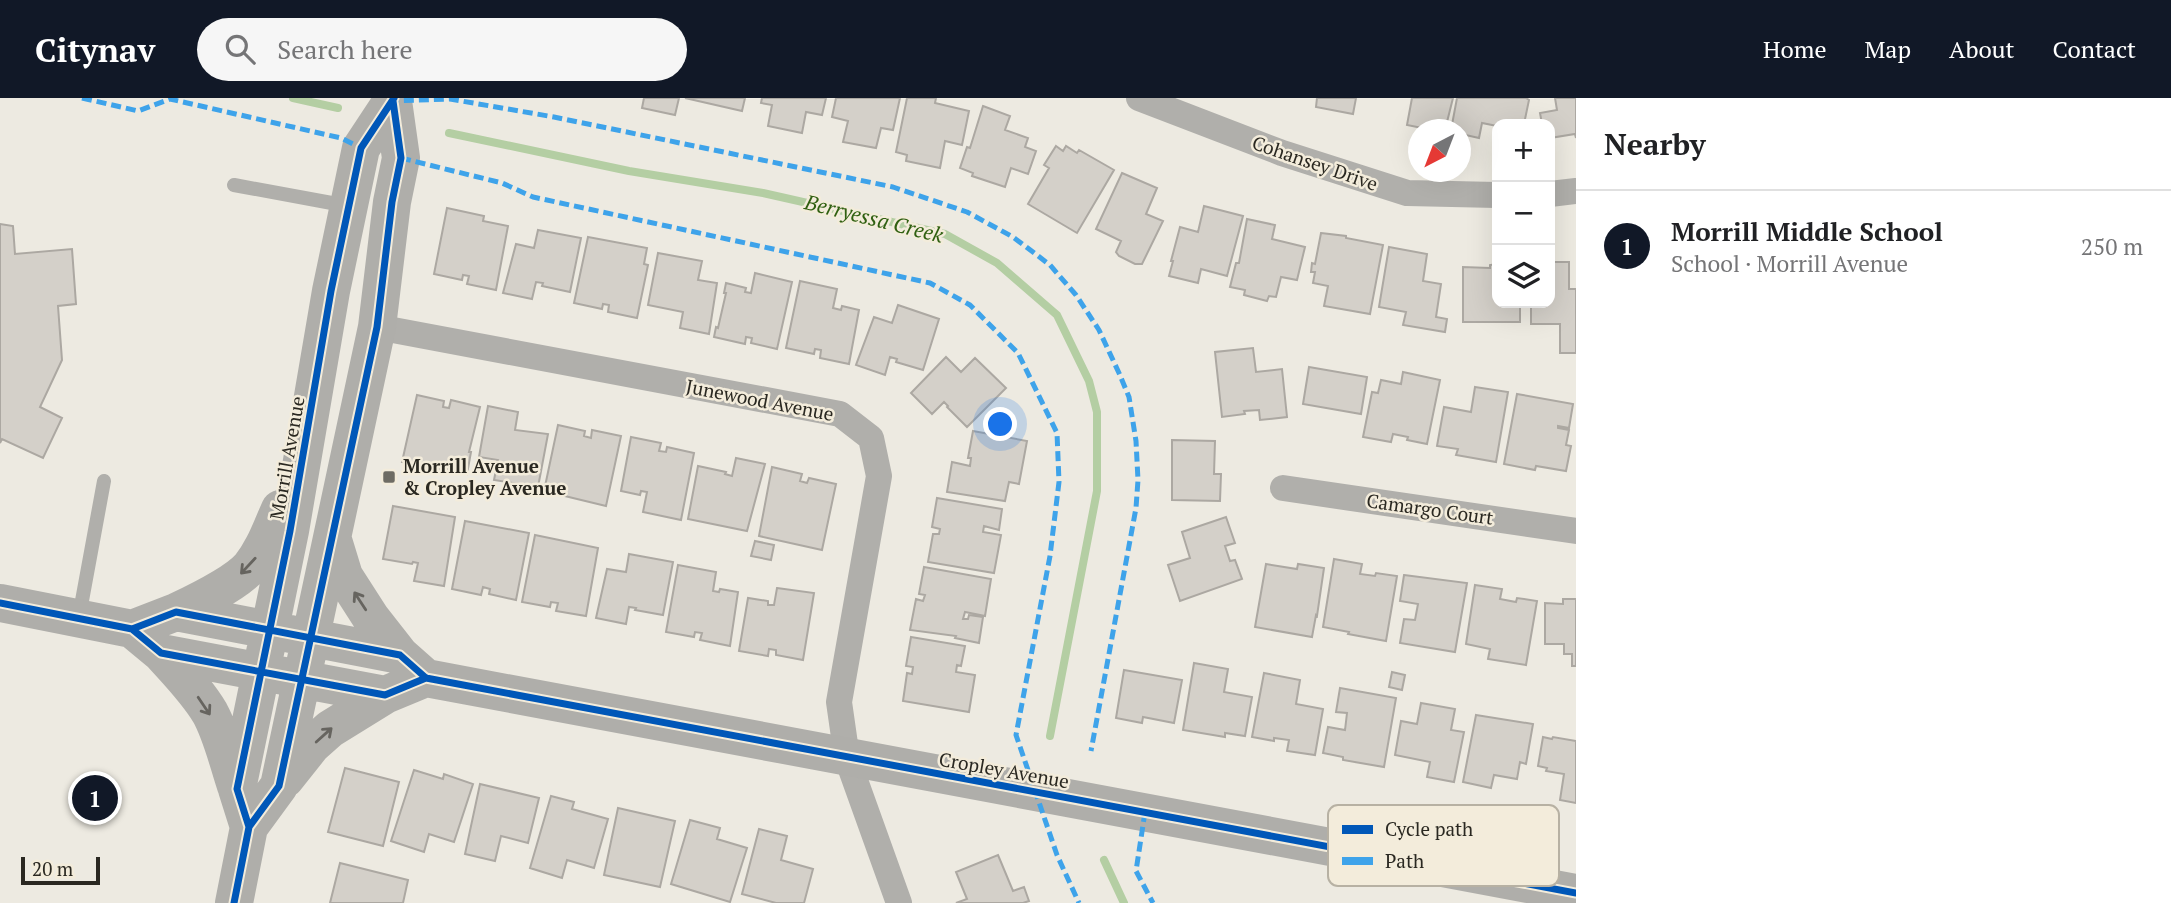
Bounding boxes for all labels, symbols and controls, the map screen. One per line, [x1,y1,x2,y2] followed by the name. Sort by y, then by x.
[197,18,687,81] search box
[35,28,155,71] text: Citynav
[221,30,259,68] icon: search
[277,32,413,66] text: Search here
[1763,33,1827,65] text: Home
[1865,33,1911,65] text: Map
[1949,33,2015,65] text: About
[2053,33,2136,65] text: Contact
[1408,119,1471,182] north arrow
[1492,119,1555,308] map controls
[1492,119,1555,182] button: +
[1604,124,1706,164] text: Nearby
[1249,129,1381,196] street label: Cohansey Drive
[1492,182,1555,245] button: −
[801,187,947,249] water label: Berryessa Creek
[1671,214,1943,248] text: Morrill Middle School
[1621,231,1634,262] text: 1
[2081,231,2143,262] text: 250 m
[1492,245,1555,308] button: layers
[1671,248,1908,279] text: School · Morrill Avenue
[684,373,836,426] street label: Junewood Avenue
[263,394,310,522] street label: Morrill Avenue
[983,407,1017,441] your location
[403,453,567,500] place label: Morrill Avenue & Cropley Avenue
[381,469,397,485] marker: Morrill Avenue & Cropley Avenue
[1365,487,1495,530] street label: Camargo Court
[240,557,256,575] one-way arrow
[353,592,368,611] one-way arrow
[197,696,211,715] one-way arrow
[314,727,332,743] one-way arrow
[937,746,1071,793] street label: Cropley Avenue
[72,772,118,824] pin: 1
[1328,805,1559,886] legend
[1385,816,1473,841] text: Cycle path
[1385,848,1424,873] text: Path
[21,854,100,886] scale bar
[32,856,73,881] text: 20 m

